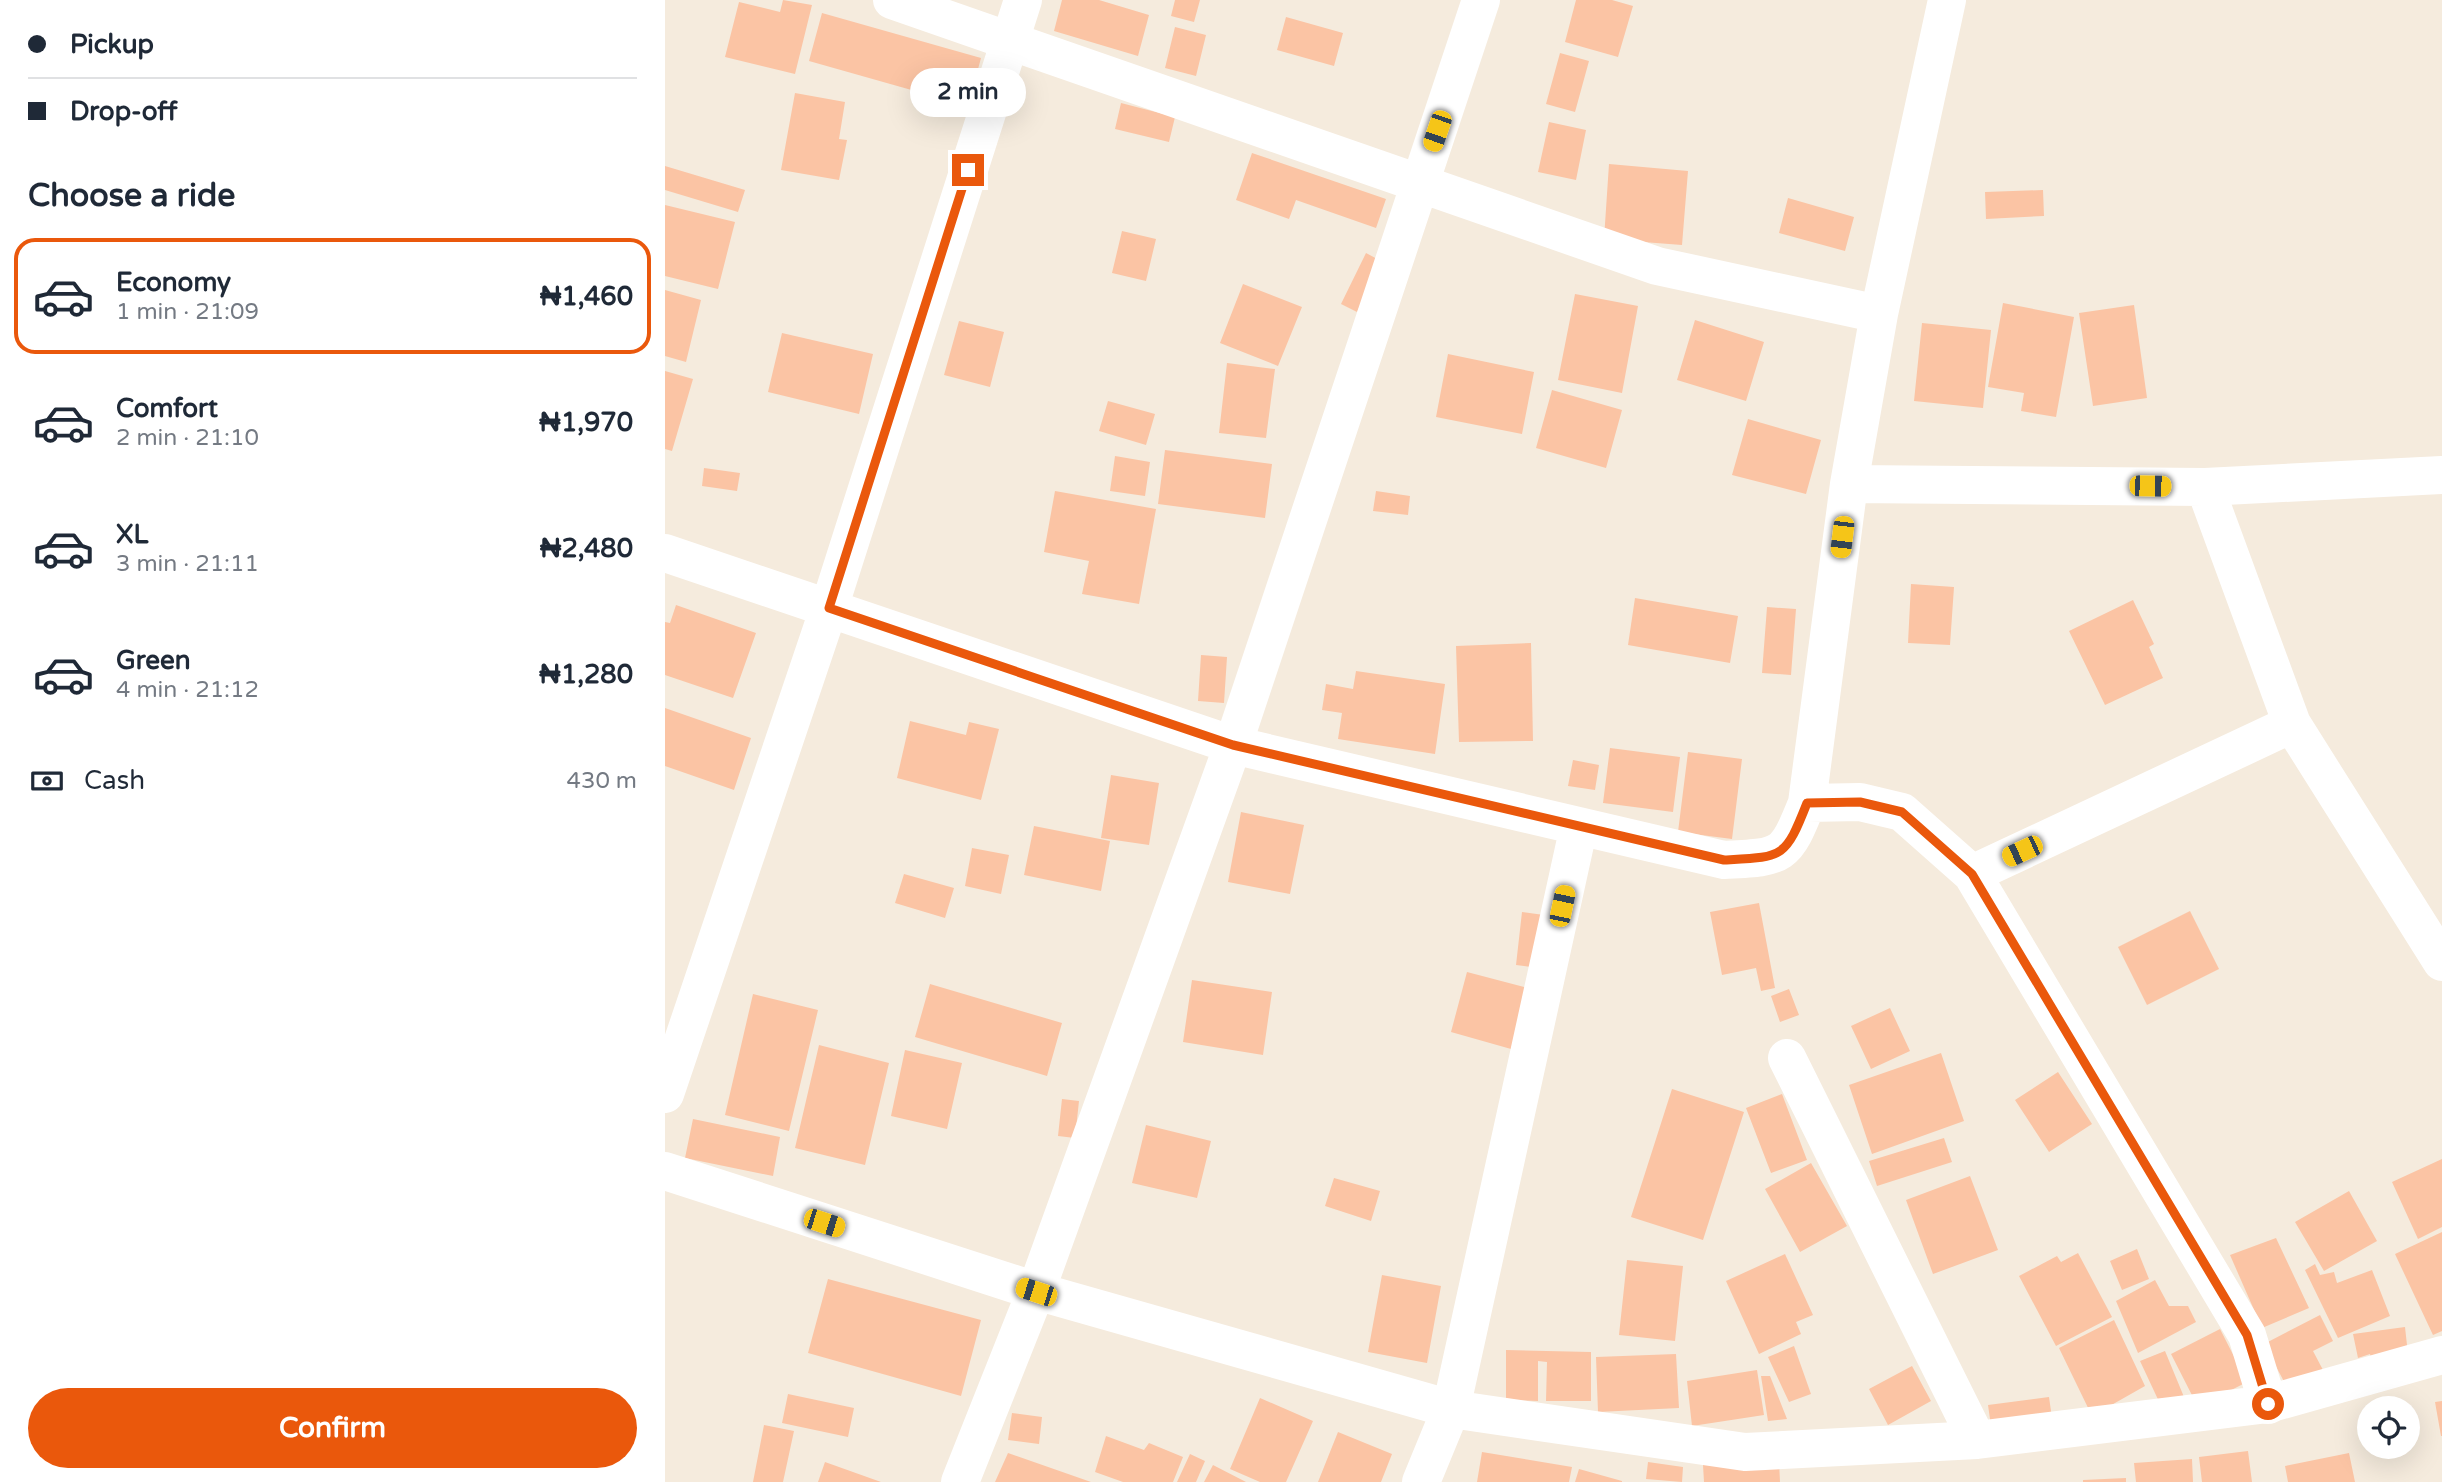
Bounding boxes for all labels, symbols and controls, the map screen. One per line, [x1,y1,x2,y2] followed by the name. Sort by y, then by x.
[70,29,154,60] text: Pickup
[910,68,1026,118] callout: 2 min
[937,78,999,106] text: 2 min
[70,96,177,127] text: Drop-off
[1421,108,1454,154] car
[952,154,984,186] route end
[28,177,235,215] text: Choose a ride
[32,265,95,328] icon: car
[116,267,231,298] text: Economy
[540,281,633,312] text: ₦1,460
[116,298,259,326] text: 1 min · 21:09
[32,391,95,454] icon: car
[116,393,218,424] text: Comfort
[539,407,633,438] text: ₦1,970
[116,424,259,452] text: 2 min · 21:10
[2129,475,2172,497] car
[1830,515,1855,559] car
[32,517,95,580] icon: car
[116,519,148,550] text: XL
[540,533,633,564] text: ₦2,480
[116,550,259,578] text: 3 min · 21:11
[32,643,95,706] icon: car
[116,645,191,676] text: Green
[539,659,633,690] text: ₦1,280
[116,676,259,704] text: 4 min · 21:12
[28,762,66,800] icon: cash
[84,765,145,796] text: Cash
[567,767,637,795] text: 430 m
[1999,833,2046,869] car
[1548,883,1577,929] car
[801,1207,848,1239] car
[1013,1276,1060,1308] car
[28,1388,637,1468] button: Confirm
[2252,1388,2284,1420] route start
[2357,1396,2420,1459] map controls
[2357,1396,2420,1459] button: locate

